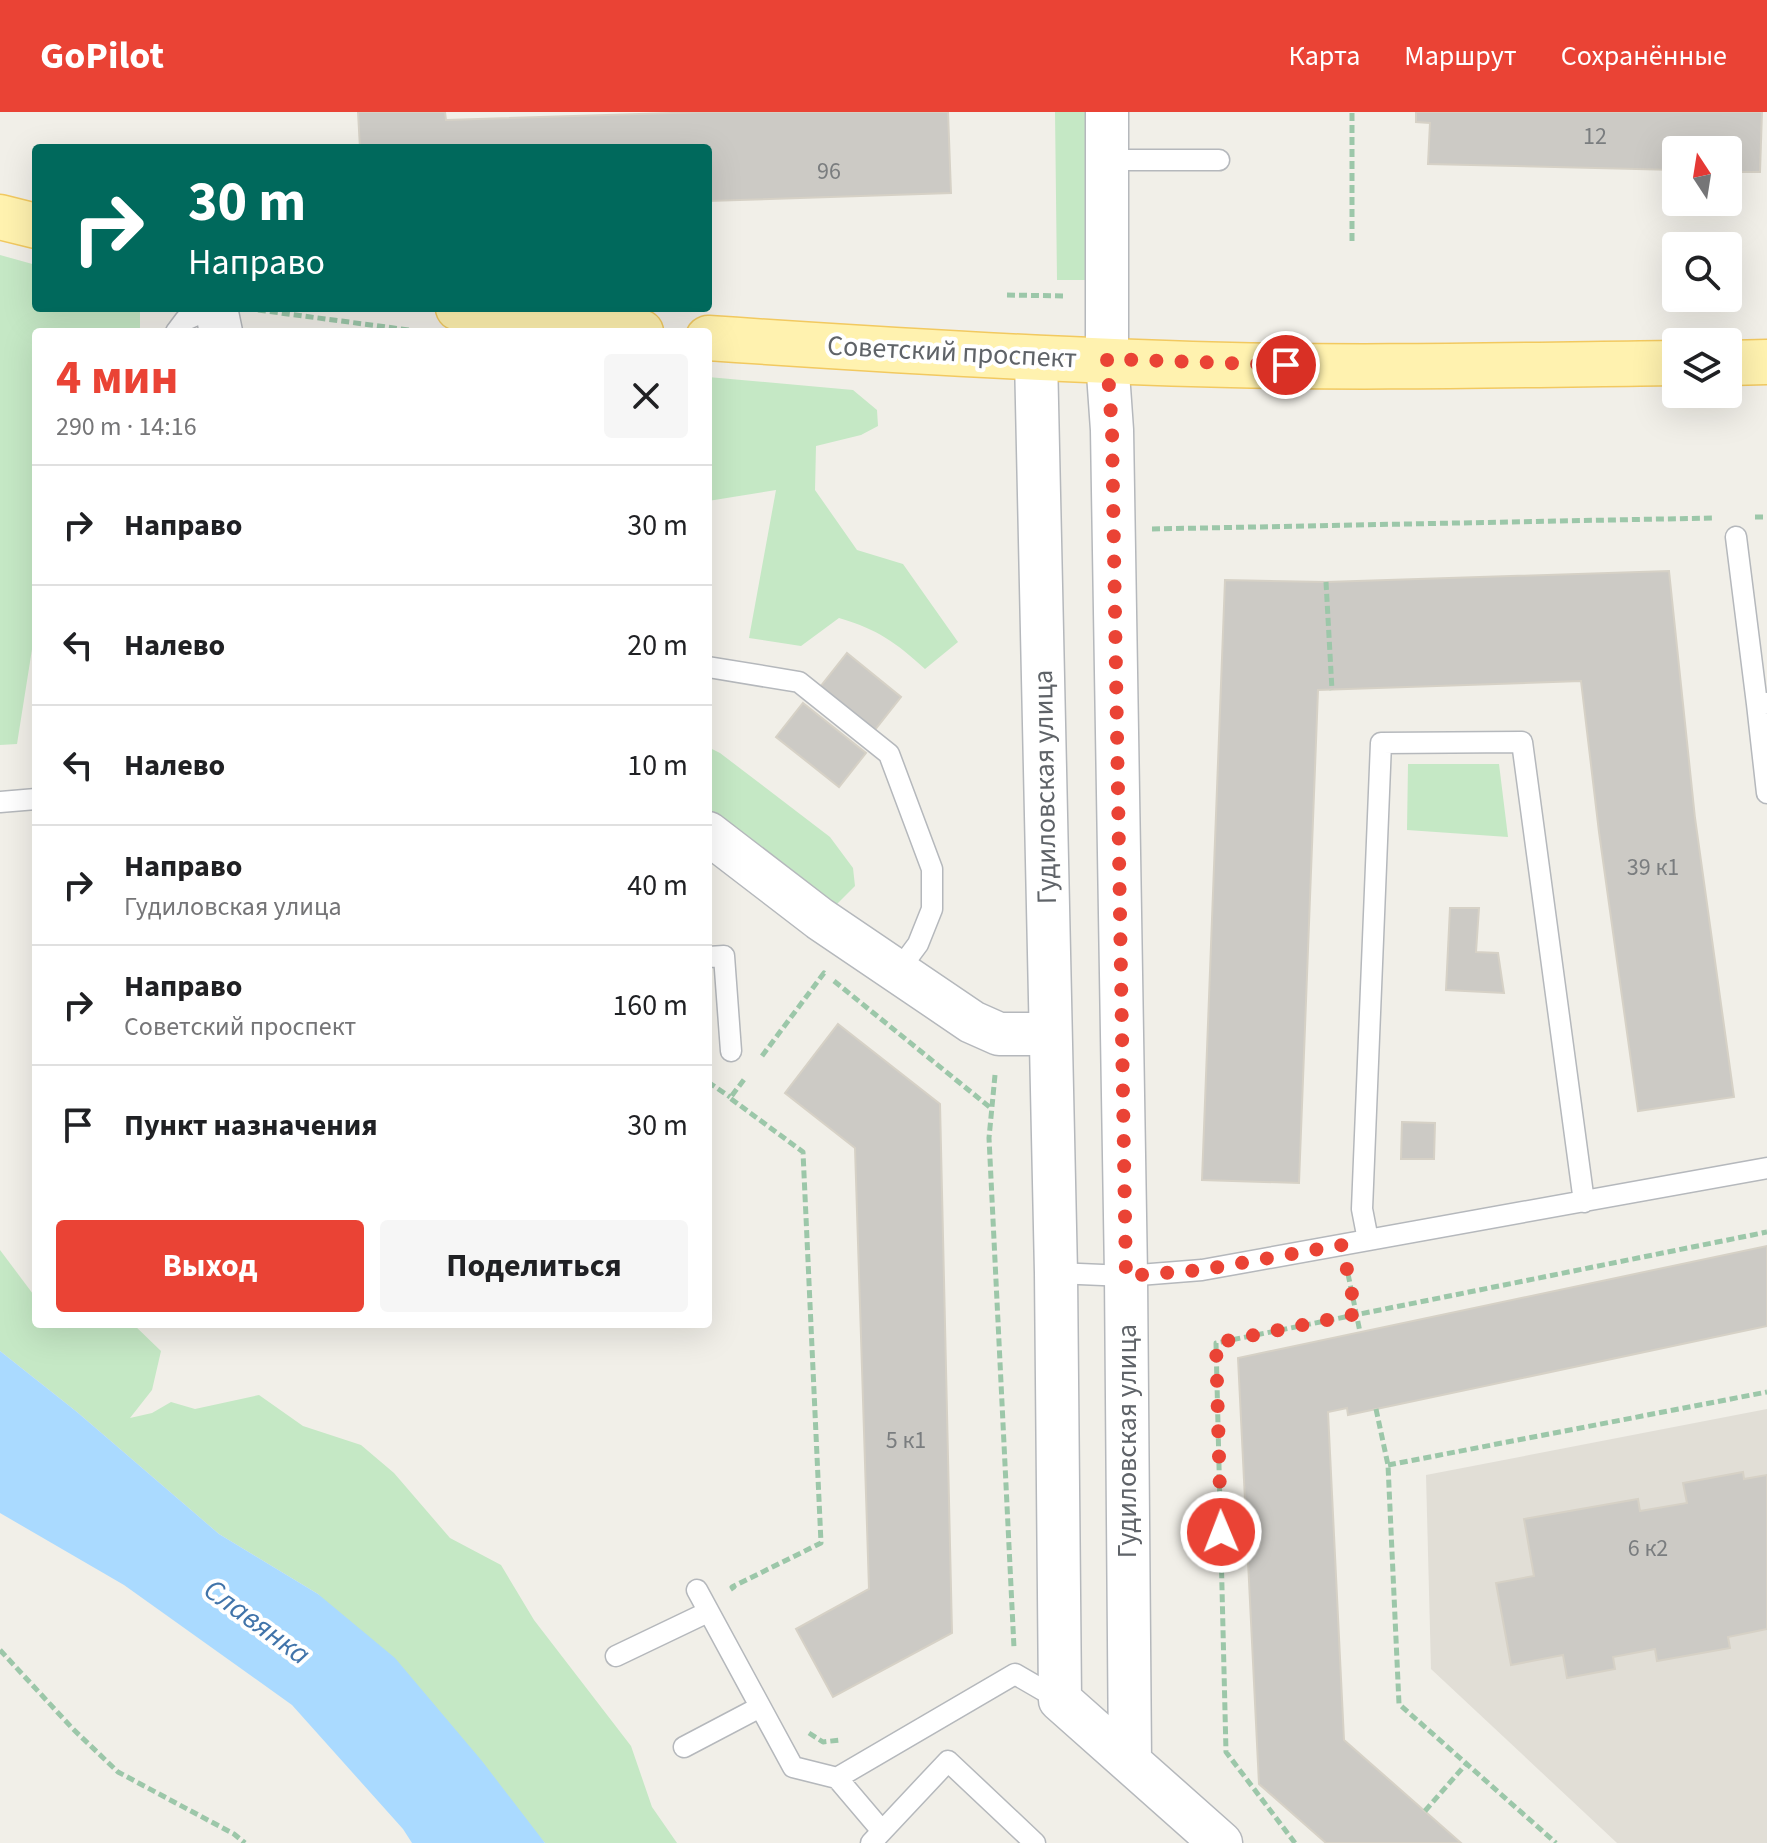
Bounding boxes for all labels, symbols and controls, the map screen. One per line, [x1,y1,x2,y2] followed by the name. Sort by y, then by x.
[40,29,164,83] text: GoPilot
[1289,36,1360,76] text: Карта
[1404,36,1517,76] text: Маршрут
[1561,36,1727,76] text: Сохранённые
[1583,119,1607,154] house number: 12
[1662,136,1742,216] north arrow
[1662,136,1742,408] map controls
[817,154,841,189] house number: 96
[188,163,306,242] text: 30 m
[56,176,160,280] icon: right
[1662,232,1742,312] button: search
[188,237,325,288] text: Направо
[826,325,1078,379] street label: Советский проспект
[1662,328,1742,408] button: layers
[1252,331,1320,399] pin
[1264,343,1308,387] icon: arrive
[56,344,179,412] text: 4 мин
[604,354,688,438] button: close
[56,408,197,445] text: 290 m · 14:16
[56,503,100,547] icon: right
[124,504,242,547] text: Направо
[627,504,688,547] text: 30 m
[56,623,100,667] icon: left
[124,624,225,667] text: Налево
[627,624,688,667] text: 20 m
[1023,669,1067,905] street label: Гудиловская улица
[56,743,100,787] icon: left
[124,744,225,787] text: Налево
[627,744,688,787] text: 10 m
[124,845,242,888] text: Направо
[1627,850,1679,885] house number: 39 к1
[56,863,100,907] icon: right
[627,864,688,907] text: 40 m
[124,888,342,925] text: Гудиловская улица
[124,965,242,1008] text: Направо
[56,983,100,1027] icon: right
[612,984,688,1027] text: 160 m
[124,1008,356,1045] text: Советский проспект
[56,1103,100,1147] icon: arrive
[124,1104,378,1147] text: Пункт назначения
[627,1104,688,1147] text: 30 m
[56,1220,364,1312] button: Выход
[380,1220,688,1312] button: Поделиться
[1107,1324,1147,1558] street label: Гудиловская улица
[886,1423,926,1458] house number: 5 к1
[1179,1490,1263,1574] position arrow
[1628,1531,1668,1566] house number: 6 к2
[195,1568,319,1676] water label: Славянка

